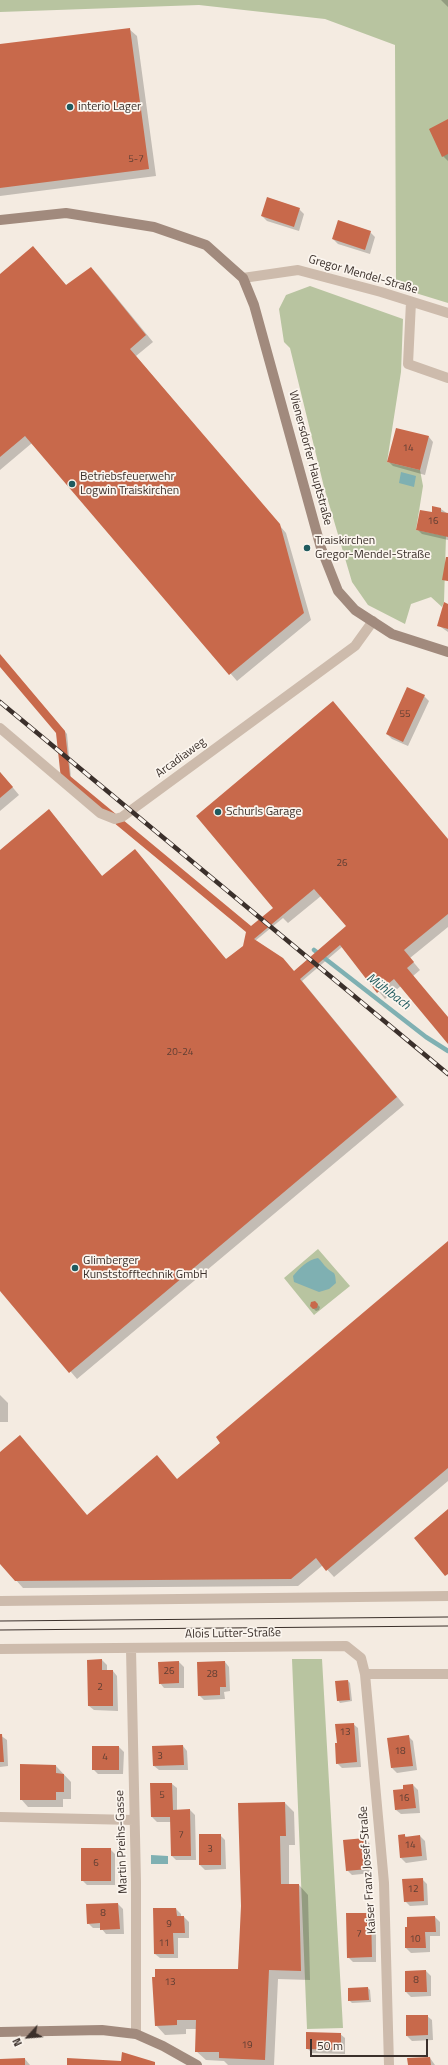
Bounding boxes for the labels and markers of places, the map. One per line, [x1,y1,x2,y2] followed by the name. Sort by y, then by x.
[78,100,141,114] place label: interio Lager
[65,102,75,112] marker: interio Lager
[80,470,179,498] place label: Betriebsfeuerwehr Logwin Traiskirchen
[67,479,77,489] marker: Betriebsfeuerwehr Logwin Traiskirchen
[315,534,430,562] place label: Traiskirchen Gregor-Mendel-Straße
[302,543,312,553] marker: Traiskirchen Gregor-Mendel-Straße
[226,805,301,819] place label: Schurls Garage
[213,807,223,817] marker: Schurls Garage
[83,1254,208,1282] place label: Glimberger Kunststofftechnik GmbH
[70,1263,80,1273] marker: Glimberger Kunststofftechnik GmbH

